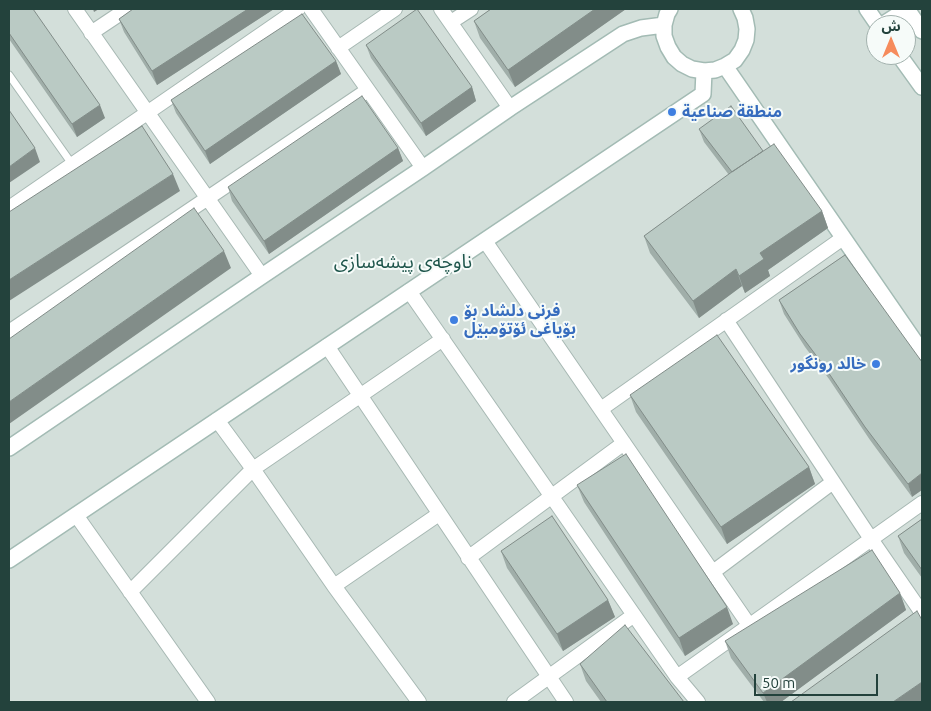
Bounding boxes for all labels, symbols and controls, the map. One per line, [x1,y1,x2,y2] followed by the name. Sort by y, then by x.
[866,15,916,65] north arrow
[881,18,901,34] text: ش
[682,102,782,122] place label: منطقة صناعية
[666,106,678,118] marker: منطقة صناعية
[334,251,472,273] district label: ناوچەی پیشەسازی
[464,301,576,339] place label: فڕنی دلشاد بۆ بۆیاغی ئۆتۆمبێل
[448,314,460,326] marker: فڕنی دلشاد بۆ بۆیاغی ئۆتۆمبێل
[791,354,866,374] place label: خالد رونگور
[870,358,882,370] marker: خالد رونگور
[756,664,880,696] scale bar
[762,674,795,691] text: 50 m

